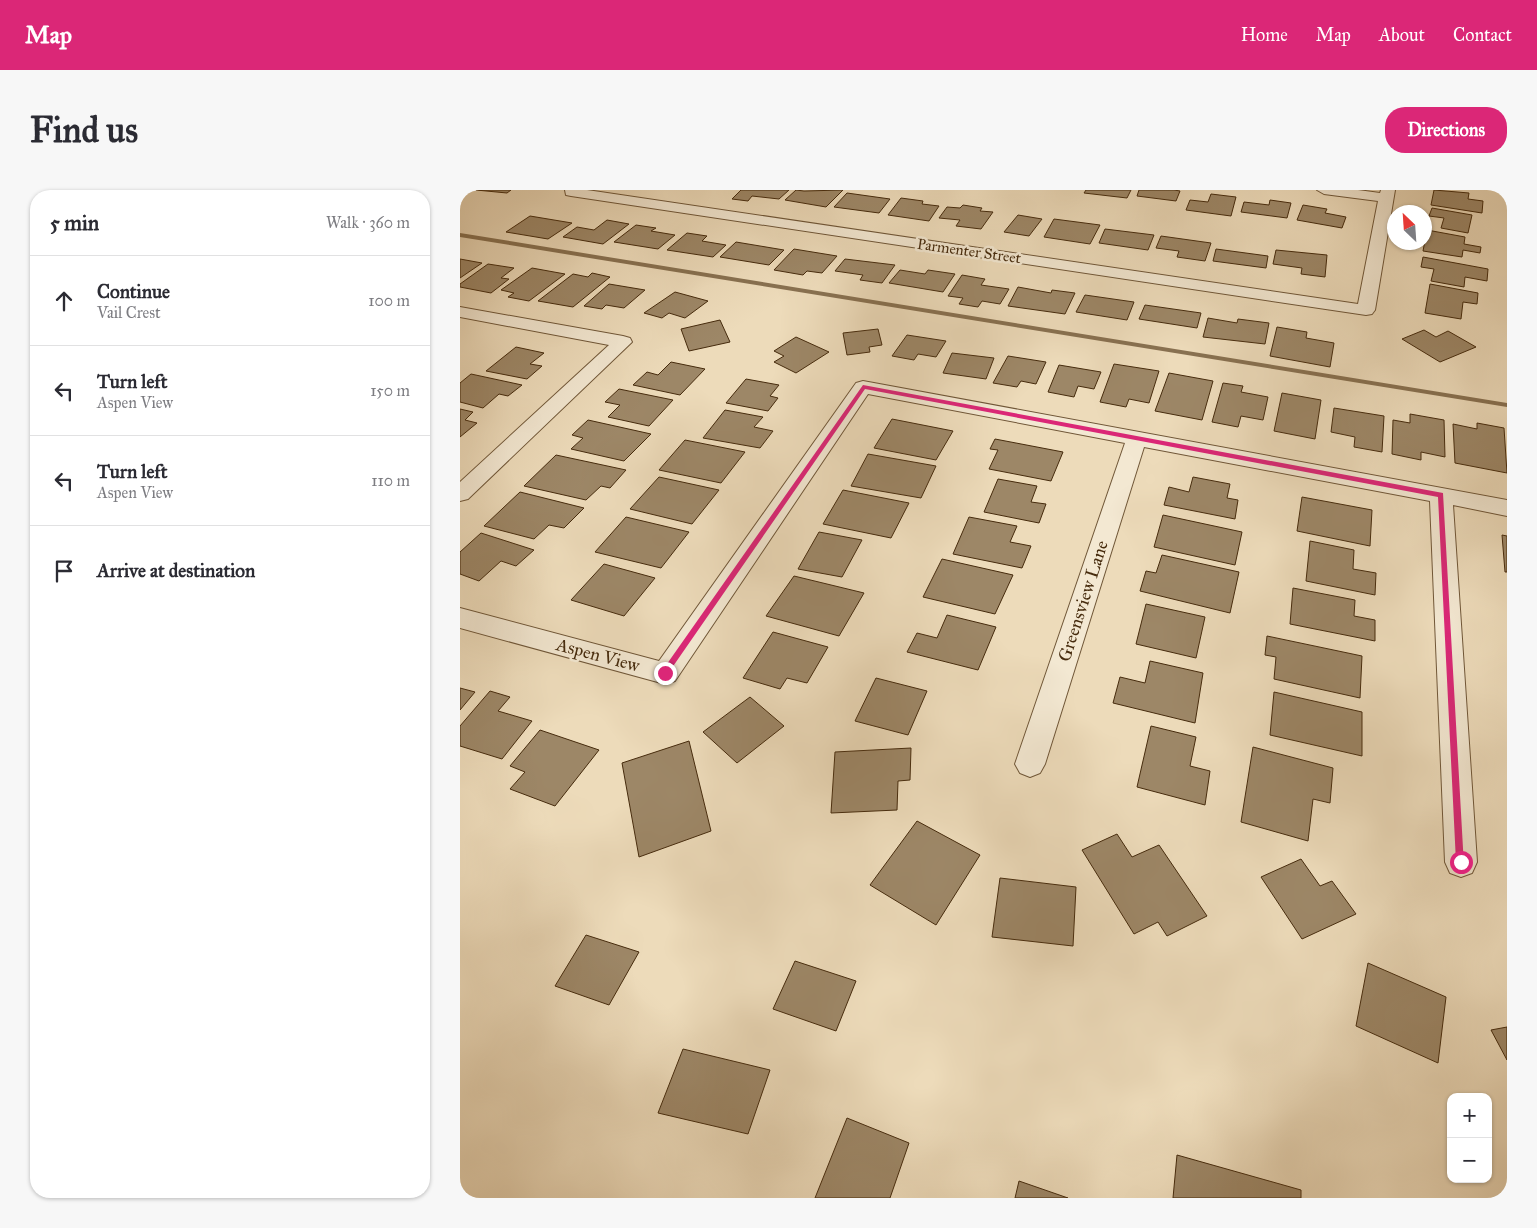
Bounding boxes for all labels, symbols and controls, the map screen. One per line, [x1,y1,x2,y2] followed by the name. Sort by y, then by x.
[25,20,72,50] text: Map
[1241,24,1288,46] text: Home
[1316,24,1351,46] text: Map
[1379,24,1425,46] text: About
[1453,24,1512,46] text: Contact
[1385,107,1507,153] button: Directions
[30,109,138,152] text: Find us
[1387,205,1432,250] north arrow
[50,210,99,236] text: 5 min
[326,213,410,232] text: Walk · 360 m
[916,235,1023,267] street label: Parmenter Street
[97,280,170,303] text: Continue
[50,287,78,315] icon: ahead
[368,291,410,310] text: 100 m
[97,303,161,322] text: Vail Crest
[97,370,167,393] text: Turn left
[50,377,78,405] icon: left
[370,381,410,400] text: 150 m
[97,393,173,412] text: Aspen View
[97,460,167,483] text: Turn left
[50,467,78,495] icon: left
[371,471,410,490] text: 110 m
[97,483,173,502] text: Aspen View
[1053,538,1113,664] street label: Greensview Lane
[50,557,78,585] icon: arrive
[97,559,255,582] text: Arrive at destination
[553,633,642,677] street label: Aspen View
[654,662,677,685] route end
[1450,851,1473,874] route start
[1447,1093,1492,1183] map controls
[1447,1093,1492,1138] button: +
[1447,1138,1492,1183] button: −

